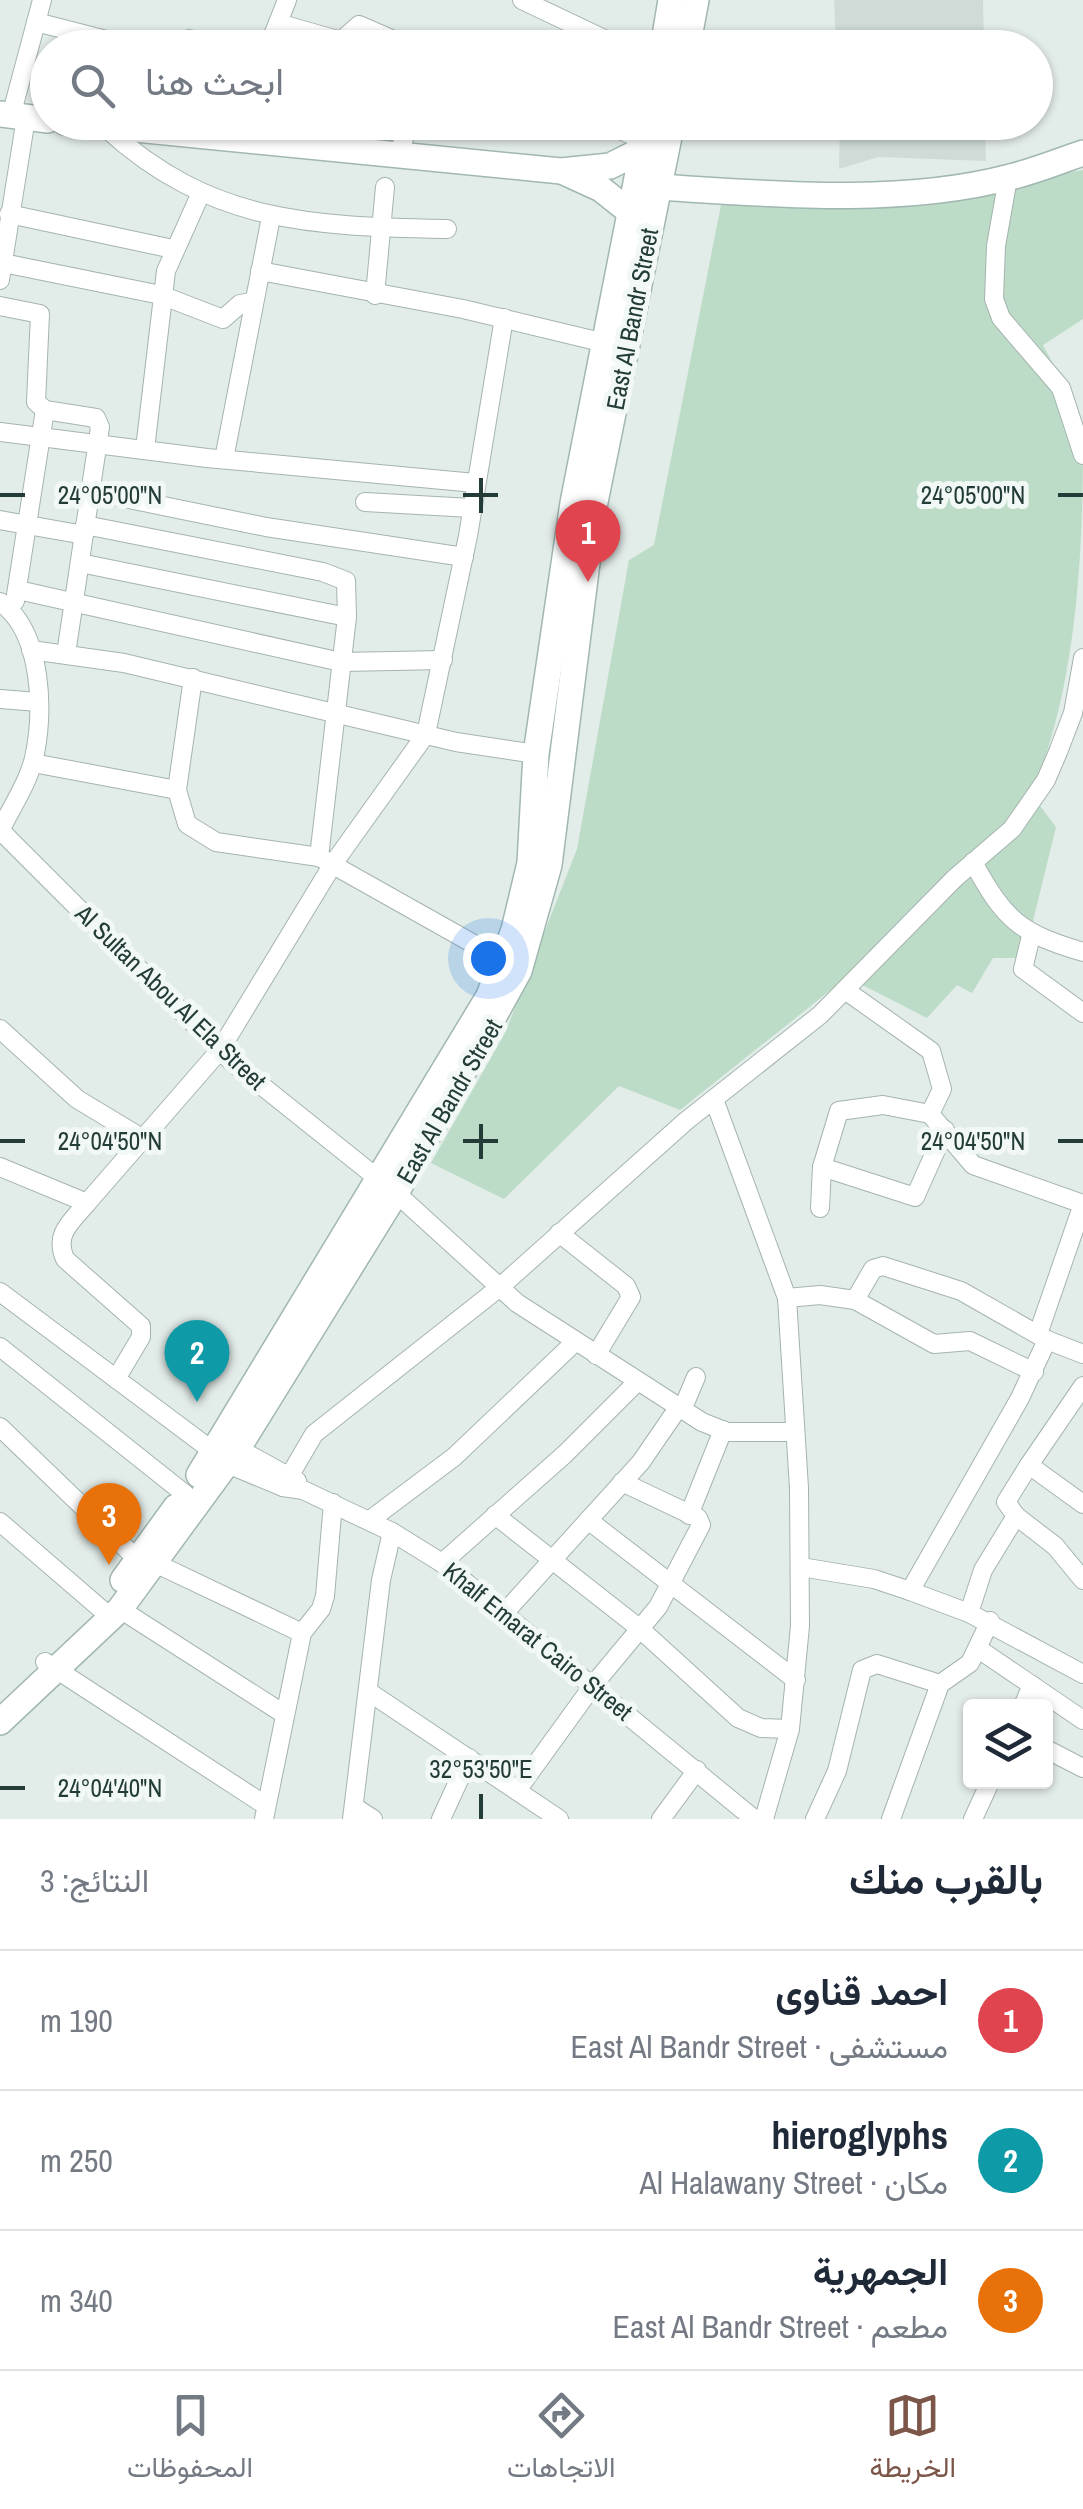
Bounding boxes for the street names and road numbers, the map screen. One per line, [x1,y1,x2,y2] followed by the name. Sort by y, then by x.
[598,225,666,413] street label: East Al Bandr Street
[67,896,274,1097] street label: Al Sultan Abou Al Ela Street
[388,1012,510,1189] street label: East Al Bandr Street
[436,1554,640,1728] street label: Khalf Emarat Cairo Street

